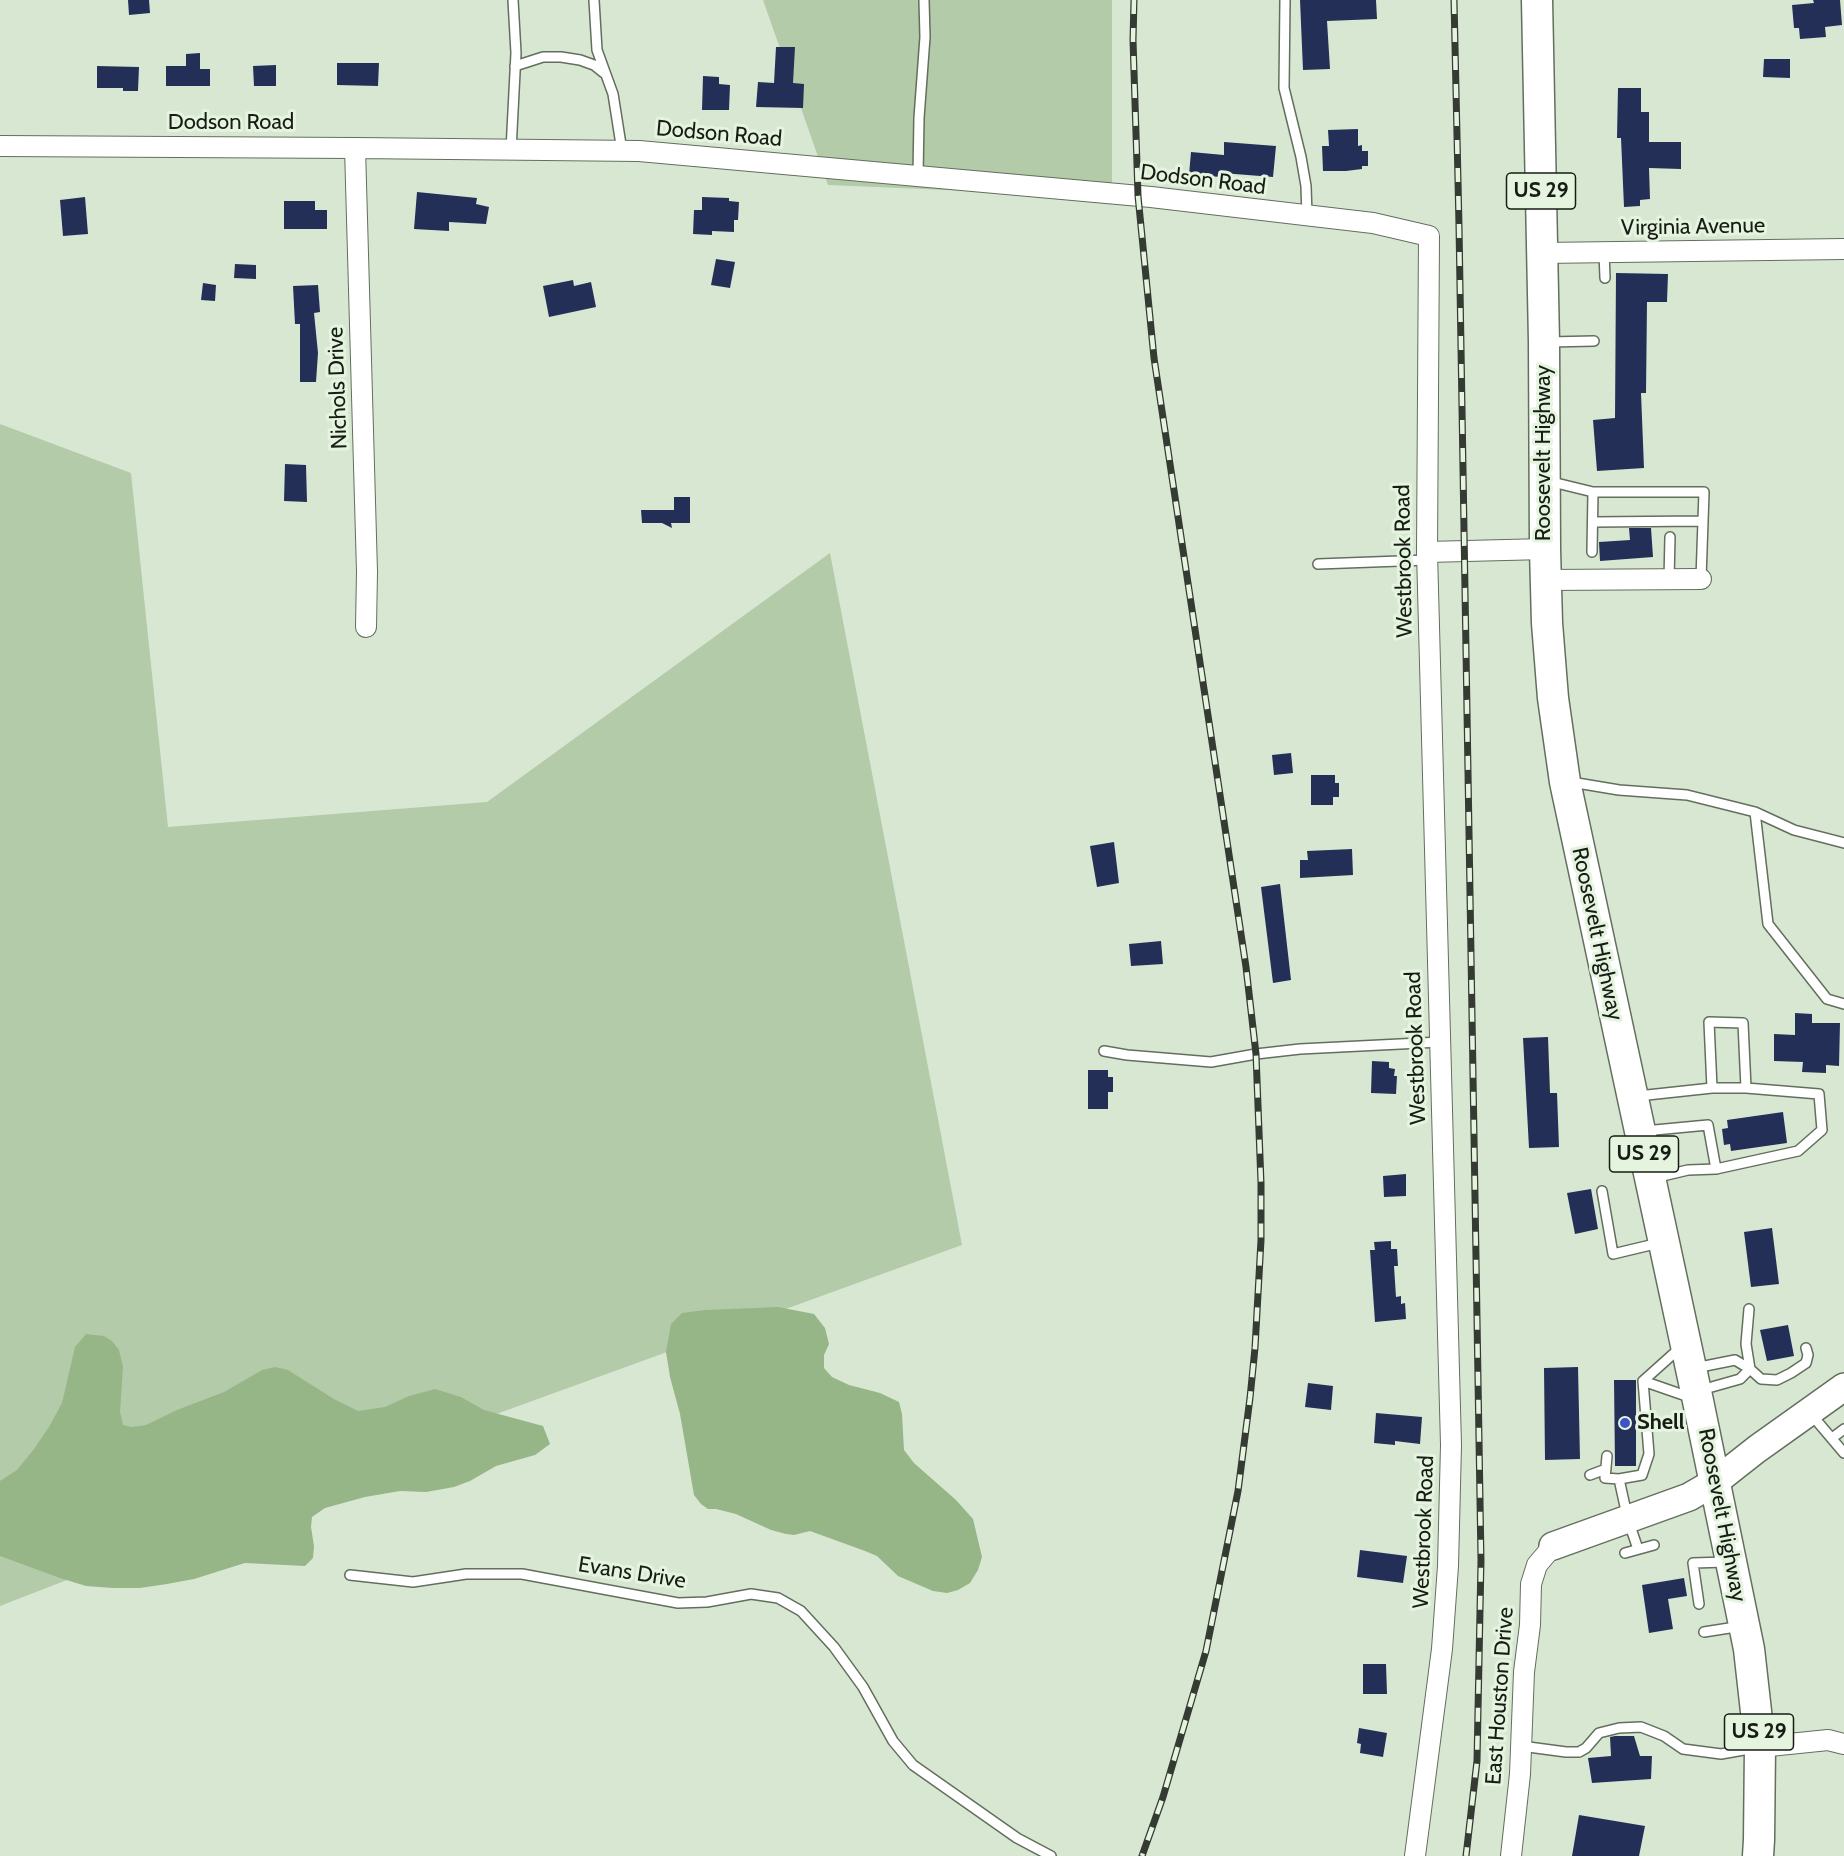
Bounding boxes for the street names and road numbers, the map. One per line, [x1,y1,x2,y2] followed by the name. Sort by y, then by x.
[168,110,294,136] street label: Dodson Road
[655,115,783,153] street label: Dodson Road
[1139,159,1267,201] street label: Dodson Road
[1506,173,1576,209] road number: US 29
[1621,213,1765,241] street label: Virginia Avenue
[323,326,353,450] street label: Nichols Drive
[1531,365,1557,541] street label: Roosevelt Highway
[1389,484,1419,638] street label: Westbrook Road
[1566,845,1628,1023] street label: Roosevelt Highway
[1400,971,1432,1125] street label: Westbrook Road
[1610,1136,1678,1172] road number: US 29
[1692,1426,1752,1604] street label: Roosevelt Highway
[1408,1455,1440,1609] street label: Westbrook Road
[576,1551,688,1595] street label: Evans Drive
[1481,1606,1519,1786] street label: East Houston Drive
[1724,1714,1794,1750] road number: US 29

